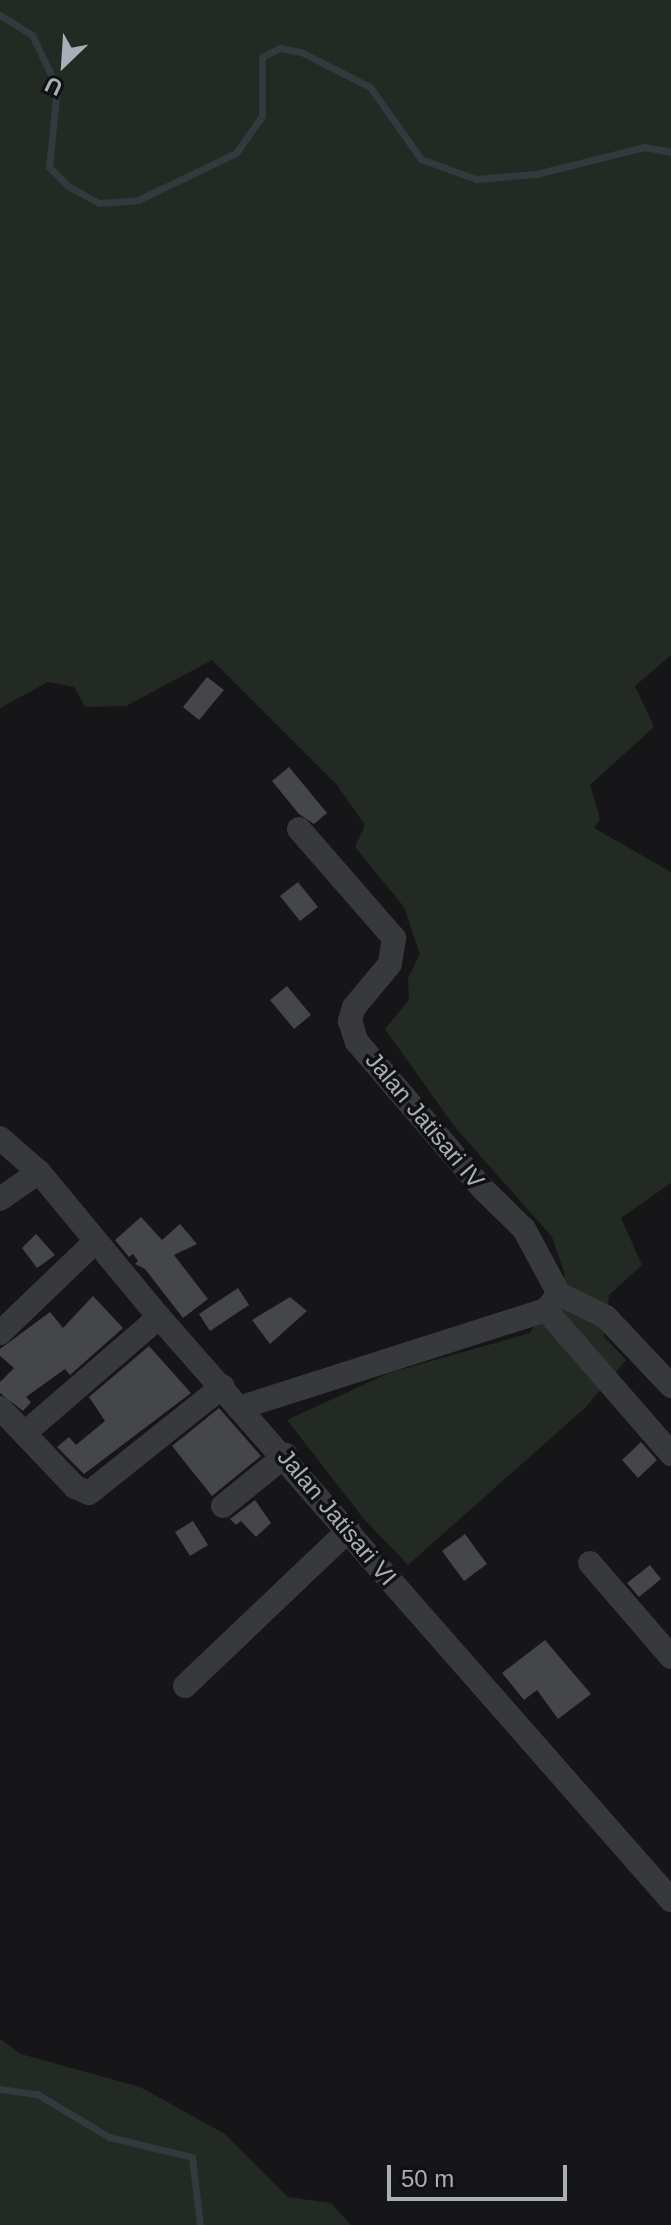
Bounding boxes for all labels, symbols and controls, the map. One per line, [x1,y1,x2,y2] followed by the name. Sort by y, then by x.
[24,24,104,104] north arrow
[41,72,66,101] text: U
[360,1046,490,1194] street label: Jalan Jatisari IV
[272,1443,402,1591] street label: Jalan Jatisari VI
[391,2149,571,2199] scale bar
[401,2165,454,2192] text: 50 m

